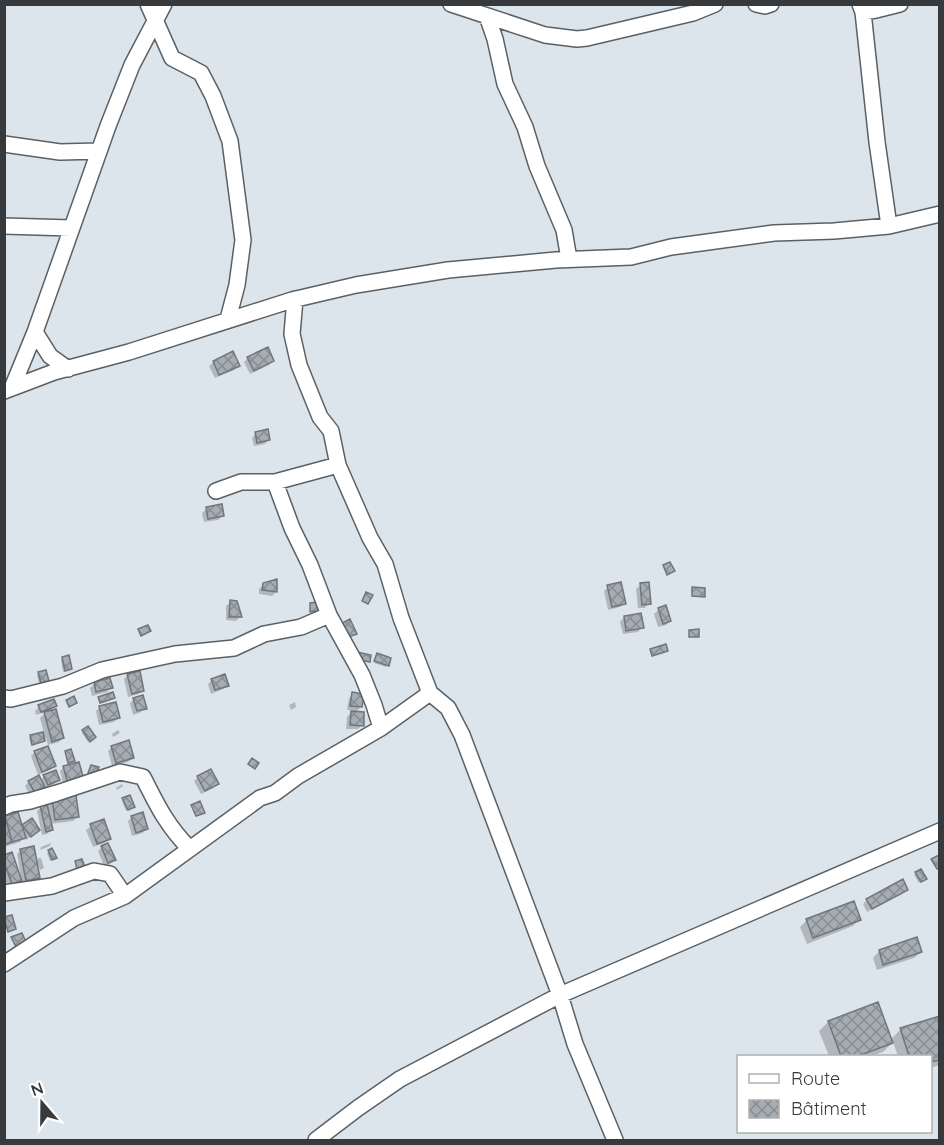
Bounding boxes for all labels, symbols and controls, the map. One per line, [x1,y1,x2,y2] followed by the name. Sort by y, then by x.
[737,1055,932,1133] legend
[791,1067,840,1090] text: Route
[12,1073,72,1133] north arrow
[28,1077,46,1100] text: N
[791,1097,867,1120] text: Bâtiment

